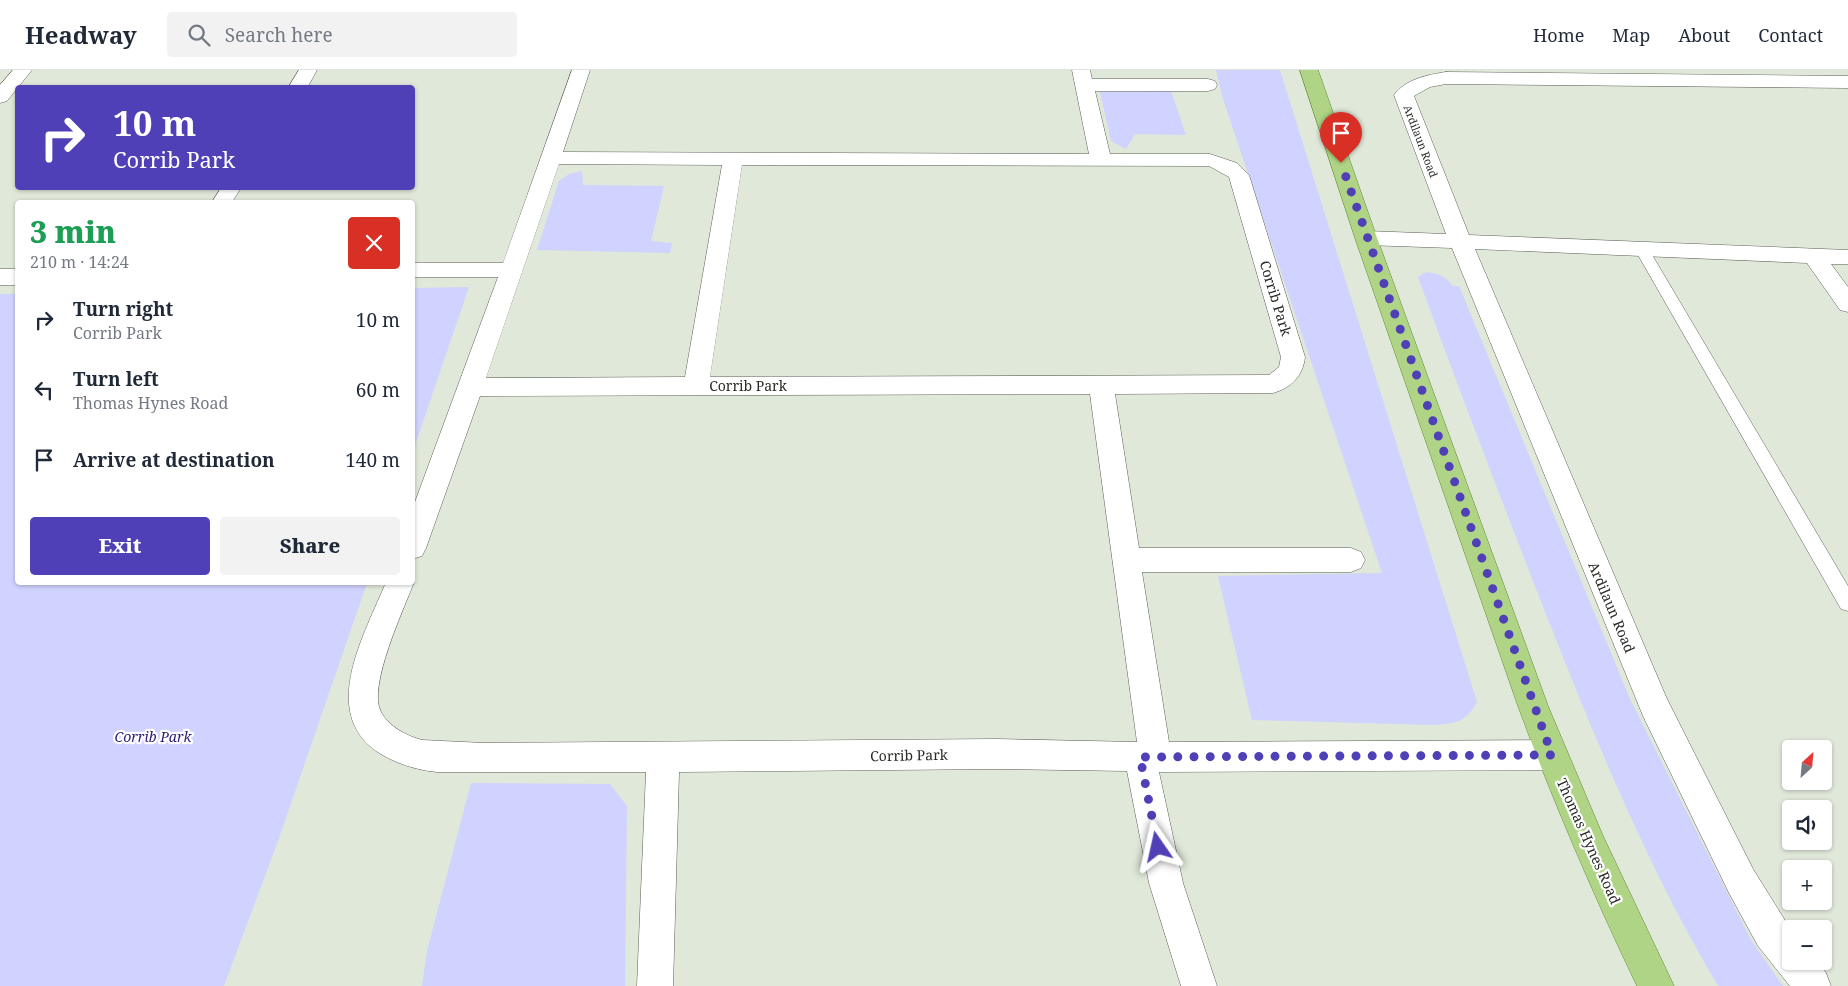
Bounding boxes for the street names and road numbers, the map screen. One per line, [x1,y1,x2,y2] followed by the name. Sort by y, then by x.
[1400,103,1442,180] street label: Ardilaun Road
[1256,258,1297,339] street label: Corrib Park
[709,376,788,395] street label: Corrib Park
[1584,559,1640,656] street label: Ardilaun Road
[870,745,949,765] street label: Corrib Park
[1553,775,1625,907] street label: Thomas Hynes Road

